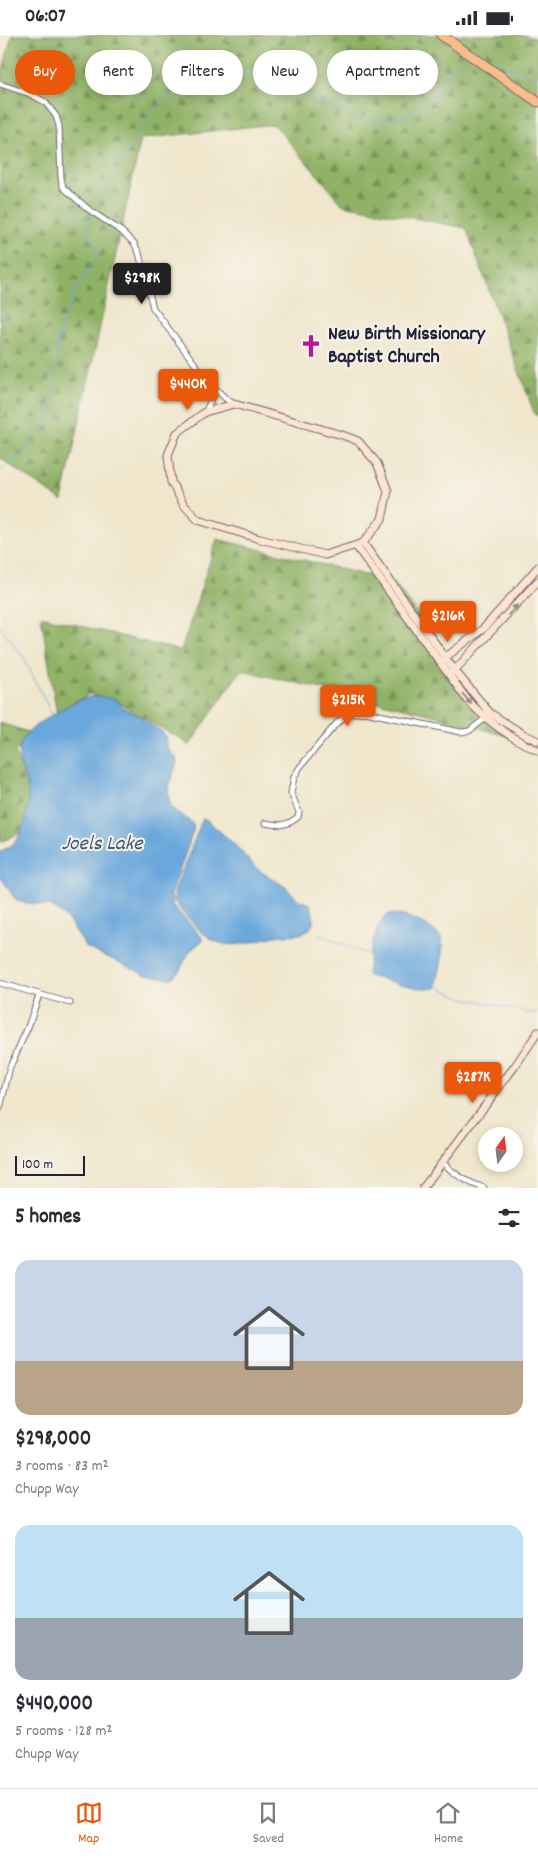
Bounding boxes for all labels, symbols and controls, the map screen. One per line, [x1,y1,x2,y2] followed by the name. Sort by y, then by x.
[25,4,65,31] text: 06:07
[15,50,75,95] chip: Buy
[85,50,152,95] chip: Rent
[162,50,243,95] chip: Filters
[253,50,317,95] chip: New
[327,50,438,95] chip: Apartment
[107,263,177,305] pin: $298K
[124,267,160,290] text: $298K
[328,321,486,372] place label: New Birth Missionary Baptist Church
[298,333,324,359] church icon: New Birth Missionary Baptist Church
[153,369,223,411] pin: $440K
[169,373,207,396] text: $440K
[413,601,483,643] pin: $216K
[507,604,519,616] one-way arrow
[431,605,465,628] text: $216K
[313,685,383,727] pin: $215K
[331,689,365,712] text: $215K
[461,692,473,704] one-way arrow
[61,830,144,860] water label: Joels Lake
[438,1061,508,1104] pin: $287K
[455,1066,491,1089] text: $287K
[478,1127,522,1173] north arrow
[478,1127,523,1172] map controls
[15,1153,85,1176] scale bar
[22,1155,53,1175] text: 100 m
[15,1203,81,1233] text: 5 homes
[495,1204,523,1232] icon: filters
[224,1293,314,1383] icon: home
[15,1425,91,1455] text: $298,000
[15,1455,109,1478] text: 3 rooms · 83 m²
[15,1478,79,1501] text: Chupp Way
[224,1558,314,1648] icon: home
[15,1690,93,1720] text: $440,000
[15,1720,112,1743] text: 5 rooms · 128 m²
[15,1743,79,1766] text: Chupp Way
[75,1799,103,1849] tab: Map
[253,1799,284,1849] tab: Saved
[434,1799,463,1849] tab: Home

